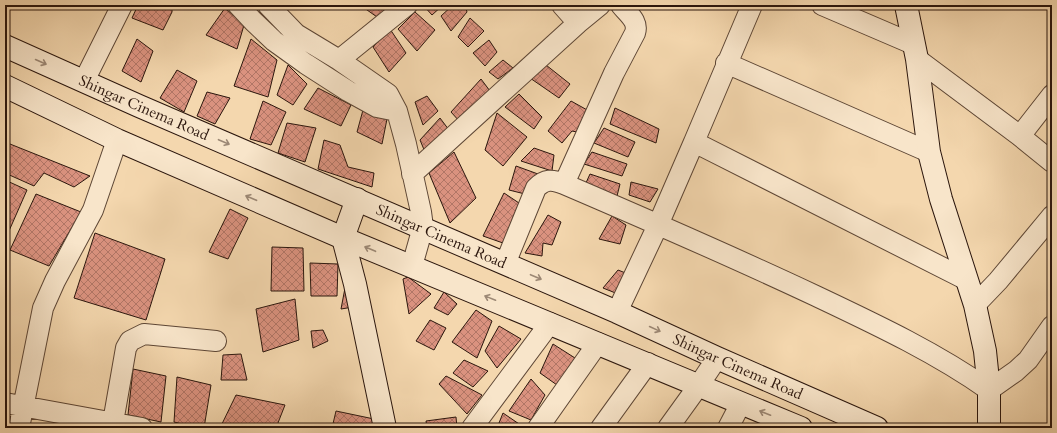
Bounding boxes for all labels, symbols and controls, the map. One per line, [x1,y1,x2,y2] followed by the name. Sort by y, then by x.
[34,59,46,66] one-way arrow
[76,70,212,145] street label: Shingar Cinema Road
[217,139,229,147] one-way arrow
[245,193,257,201] one-way arrow
[373,199,510,273] street label: Shingar Cinema Road
[364,244,376,252] one-way arrow
[529,274,541,282] one-way arrow
[485,294,497,302] one-way arrow
[649,326,661,333] one-way arrow
[670,329,806,404] street label: Shingar Cinema Road
[760,409,772,416] one-way arrow

